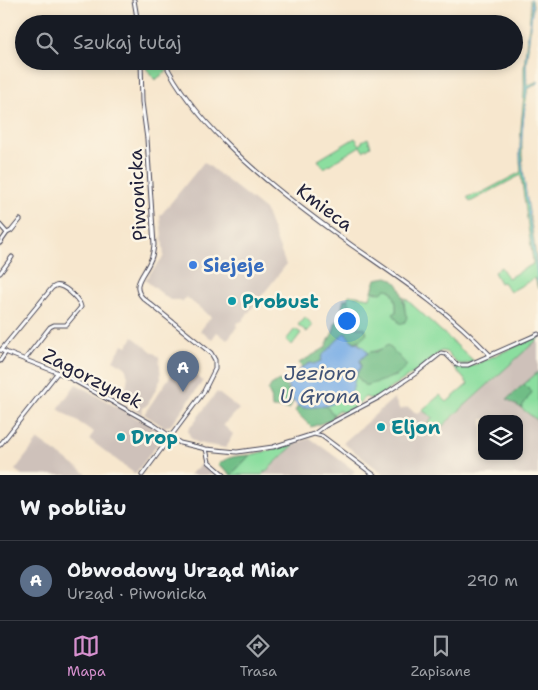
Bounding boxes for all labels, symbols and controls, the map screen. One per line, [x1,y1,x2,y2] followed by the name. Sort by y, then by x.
[15,15,523,70] search box
[33,29,61,57] icon: search
[73,30,182,55] text: Szukaj tutaj
[123,148,152,242] street label: Piwonicka
[291,178,358,237] street label: Kmieca
[203,253,265,278] place label: Siejeje
[187,259,199,271] marker: Siejeje
[242,289,319,314] place label: Probust
[226,295,238,307] marker: Probust
[334,308,360,334] your location
[39,343,147,414] street label: Zagorzynek
[167,351,199,392] pin: A
[280,360,360,409] water label: Jezioro U Grona
[391,415,441,440] place label: Eljon
[478,415,523,460] map controls
[478,415,523,460] button: layers
[375,421,387,433] marker: Eljon
[131,425,178,450] place label: Drop
[115,431,127,443] marker: Drop
[20,494,127,522] text: W pobliżu
[67,558,299,583] text: Obwodowy Urząd Miar
[30,570,42,591] text: A
[466,570,518,591] text: 290 m
[67,583,207,604] text: Urząd · Piwonicka
[67,632,106,680] tab: Mapa
[240,632,277,680] tab: Trasa
[411,632,471,680] tab: Zapisane

